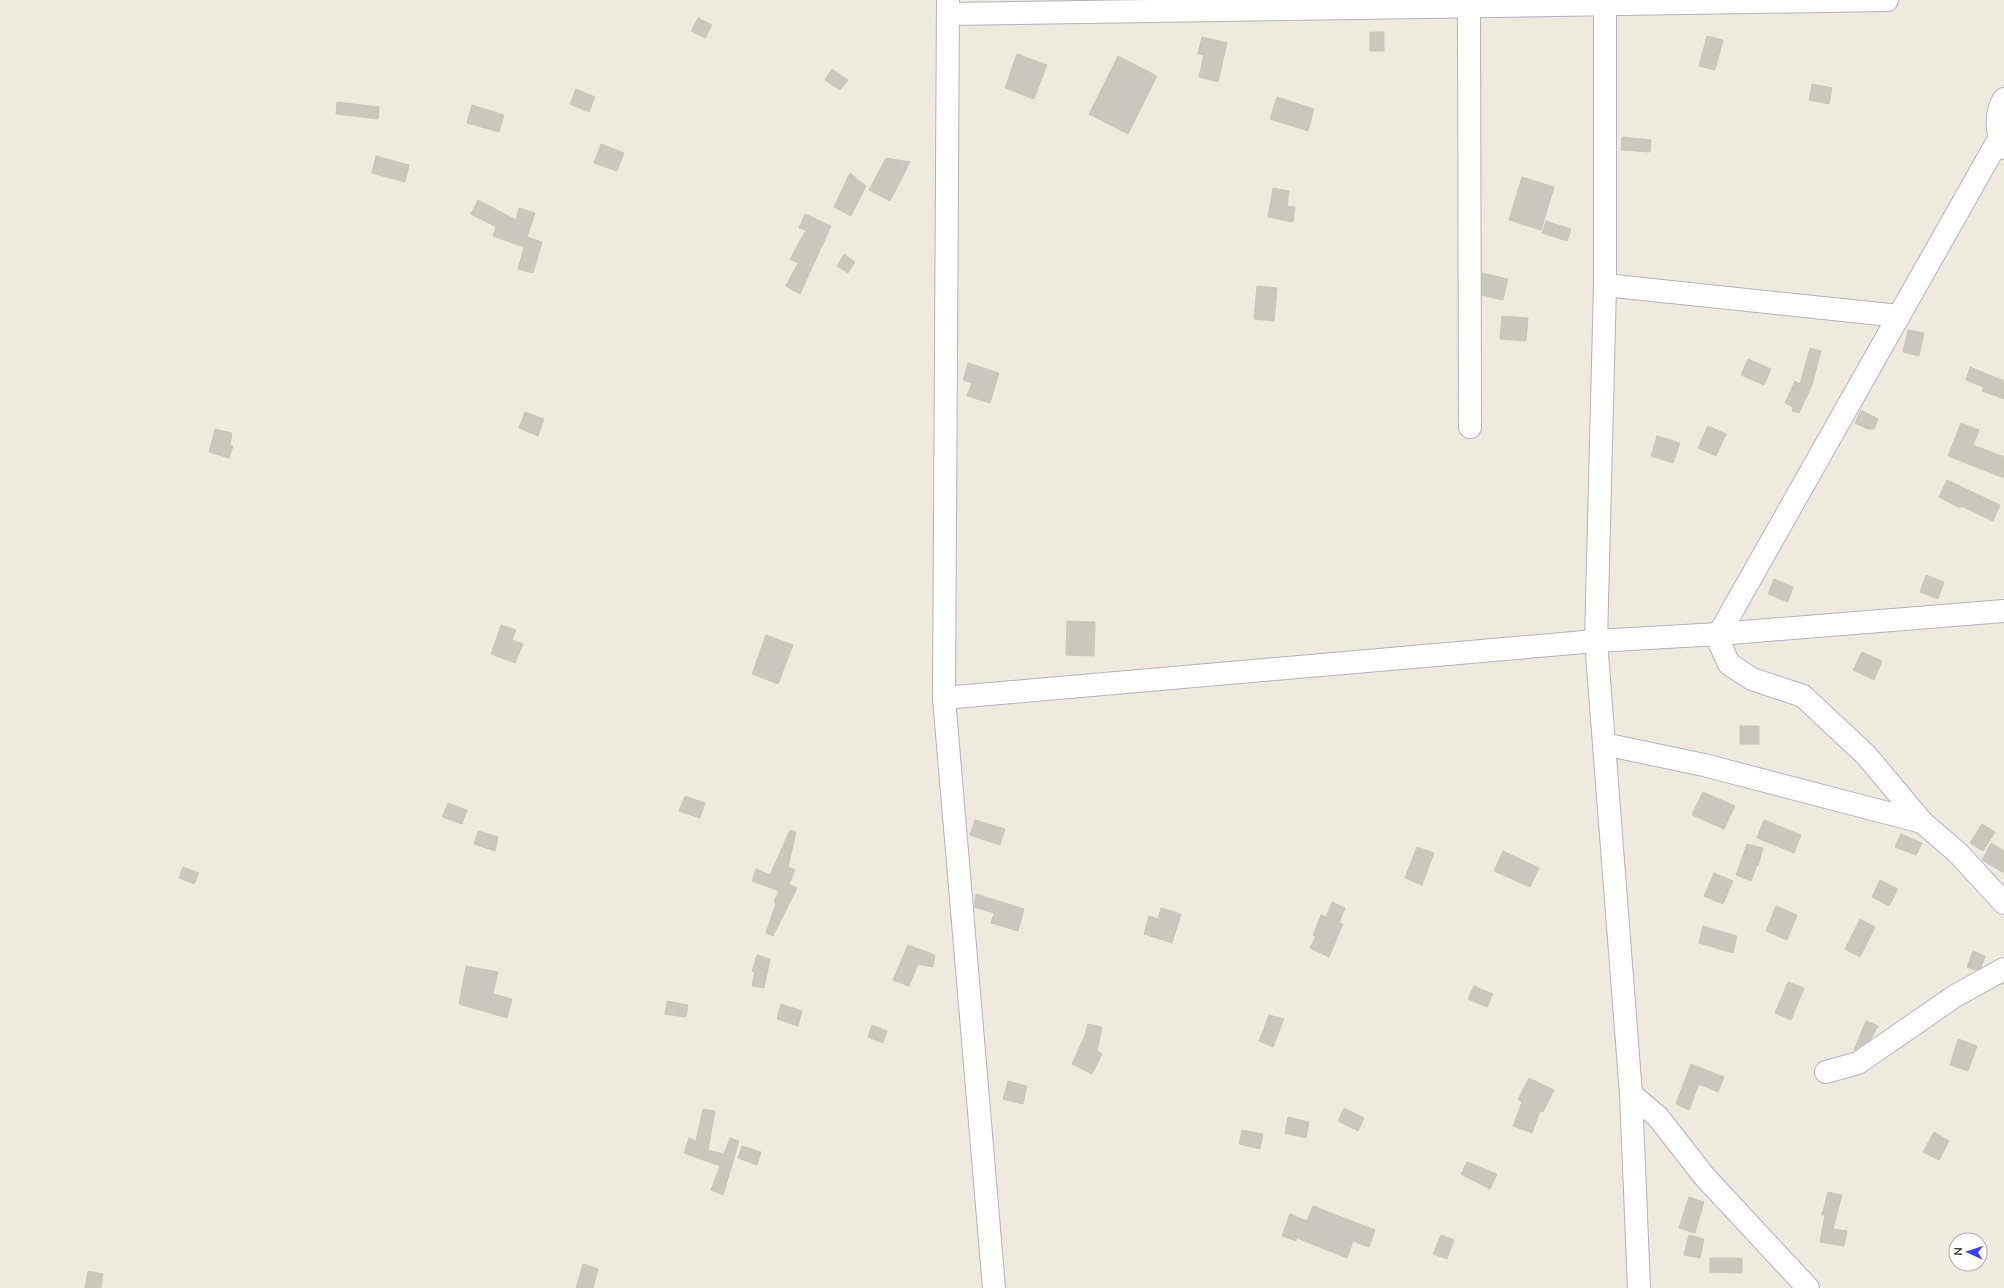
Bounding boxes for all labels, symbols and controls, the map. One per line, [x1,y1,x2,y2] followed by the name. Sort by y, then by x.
[1948,1232,1988,1272] north arrow
[1951,1247,1965,1256] text: N

